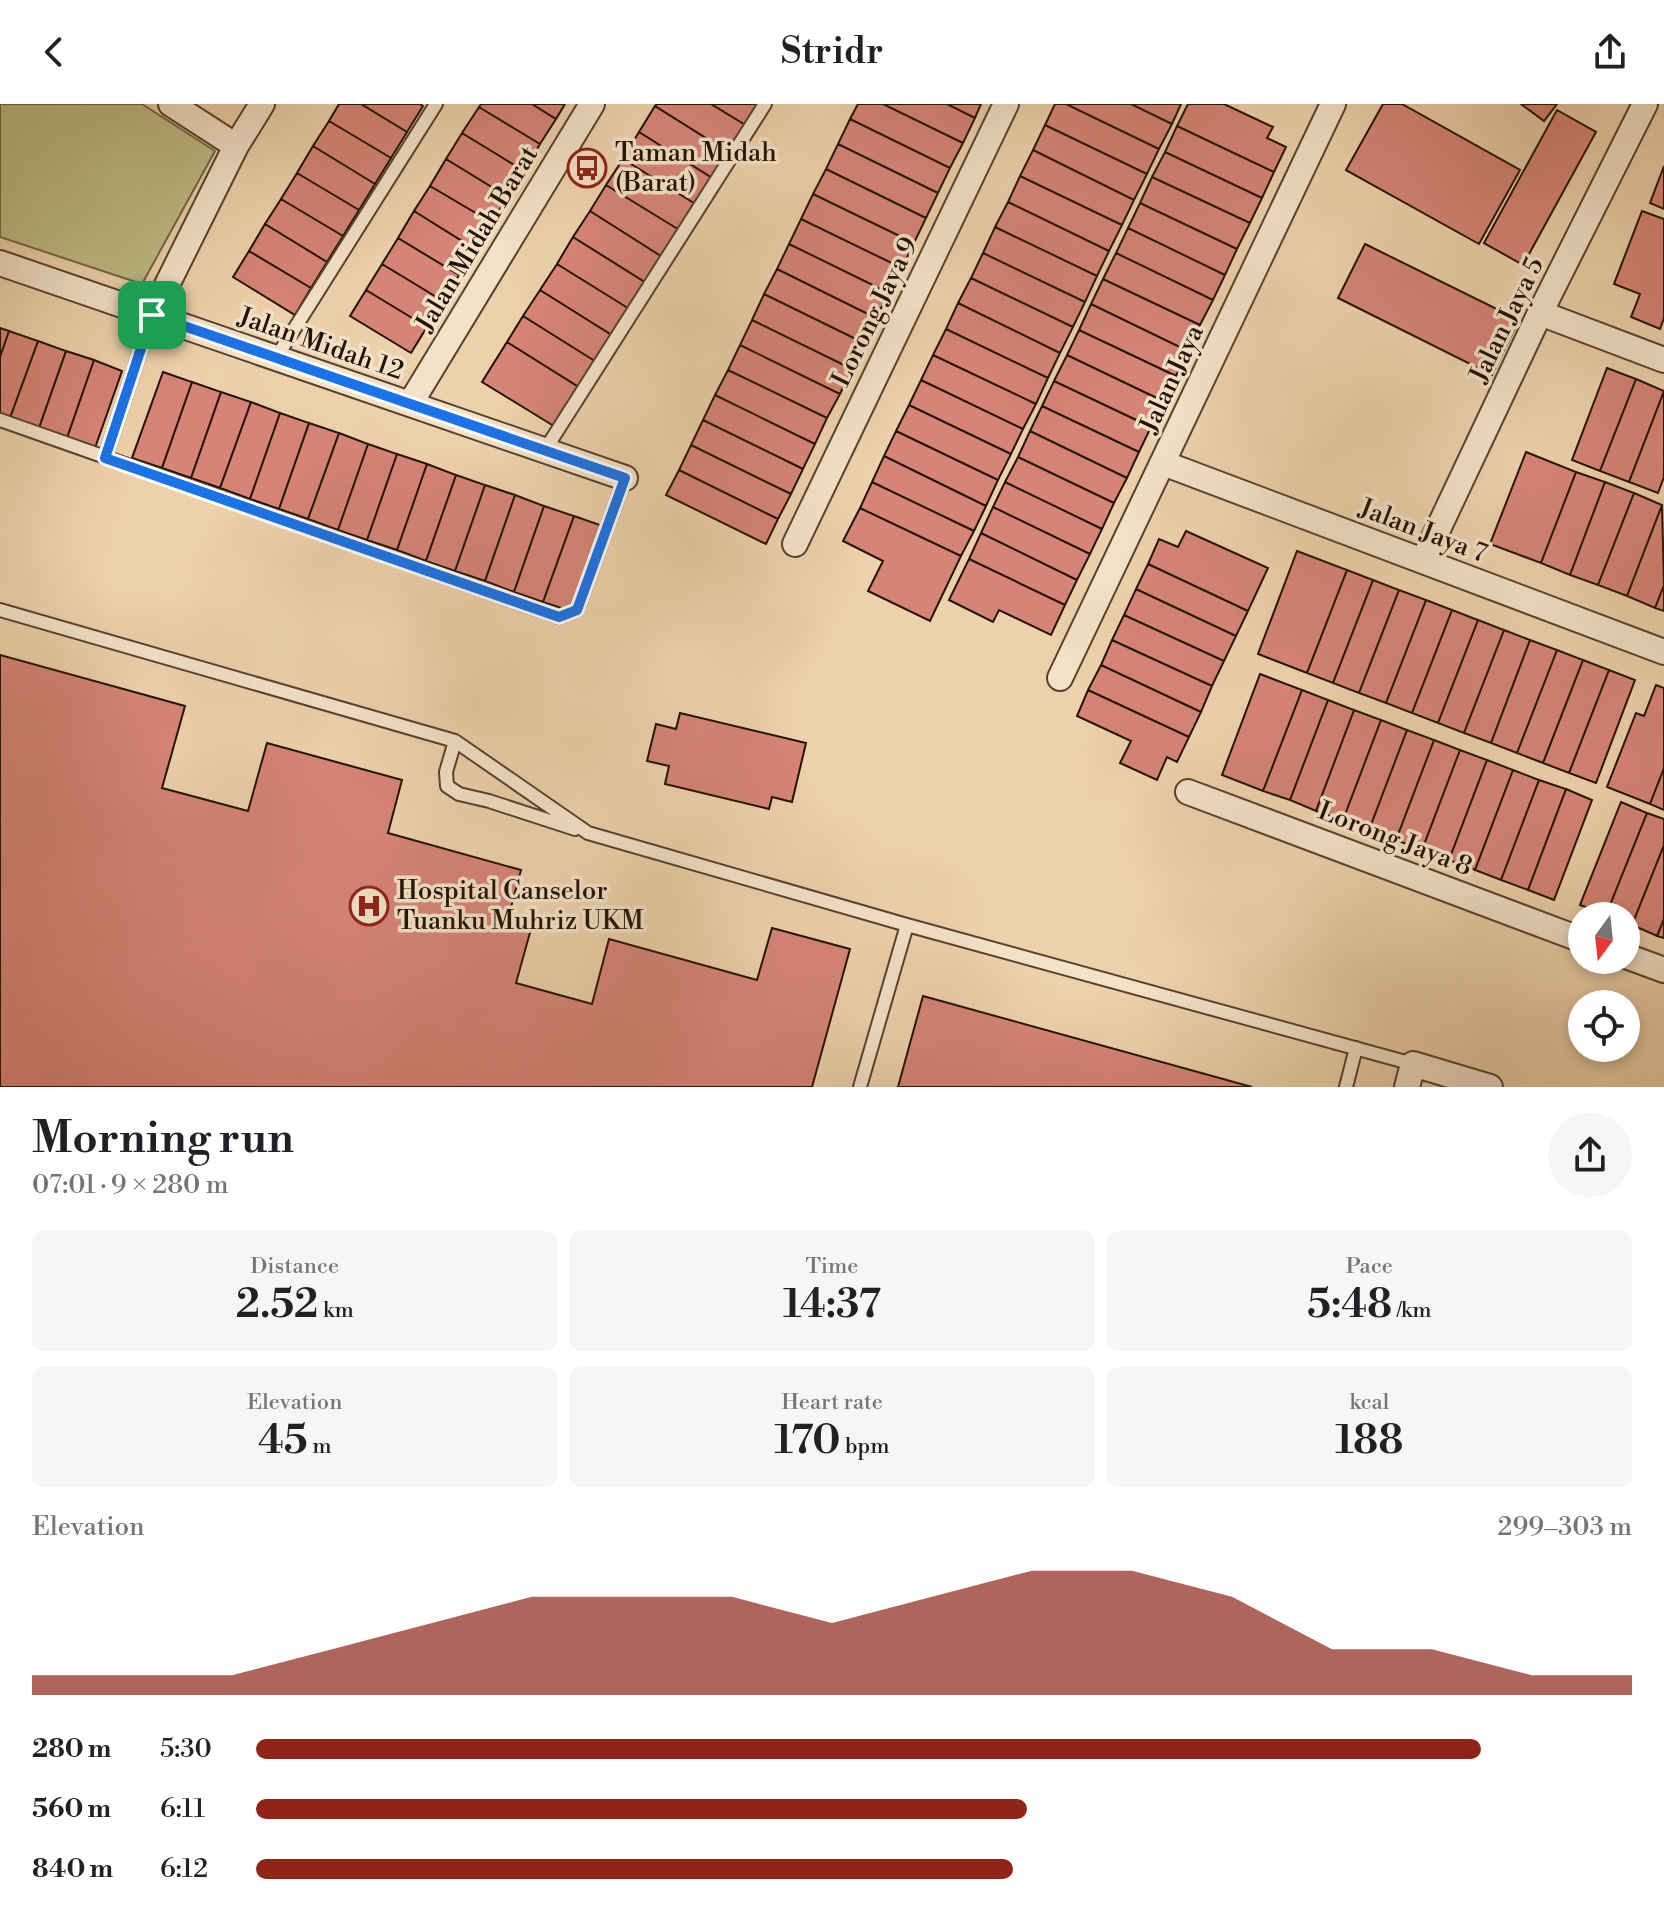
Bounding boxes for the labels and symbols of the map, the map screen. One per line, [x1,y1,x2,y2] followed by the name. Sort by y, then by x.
[615,137,777,199] place label: Taman Midah (Barat)
[408,140,545,339] street label: Jalan Midah Barat
[566,147,608,189] bus stop icon: Taman Midah (Barat)
[825,232,925,392] street label: Lorong Jaya 9
[1463,252,1551,389] street label: Jalan Jaya 5
[118,281,186,349] pin
[233,300,408,387] street label: Jalan Midah 12
[1133,319,1211,439] street label: Jalan Jaya
[1354,492,1491,570] street label: Jalan Jaya 7
[1313,795,1477,883] street label: Lorong Jaya 8
[397,875,644,937] place label: Hospital Canselor Tuanku Muhriz UKM
[348,885,390,927] hospital icon: Hospital Canselor Tuanku Muhriz UKM
[1568,902,1640,974] north arrow

